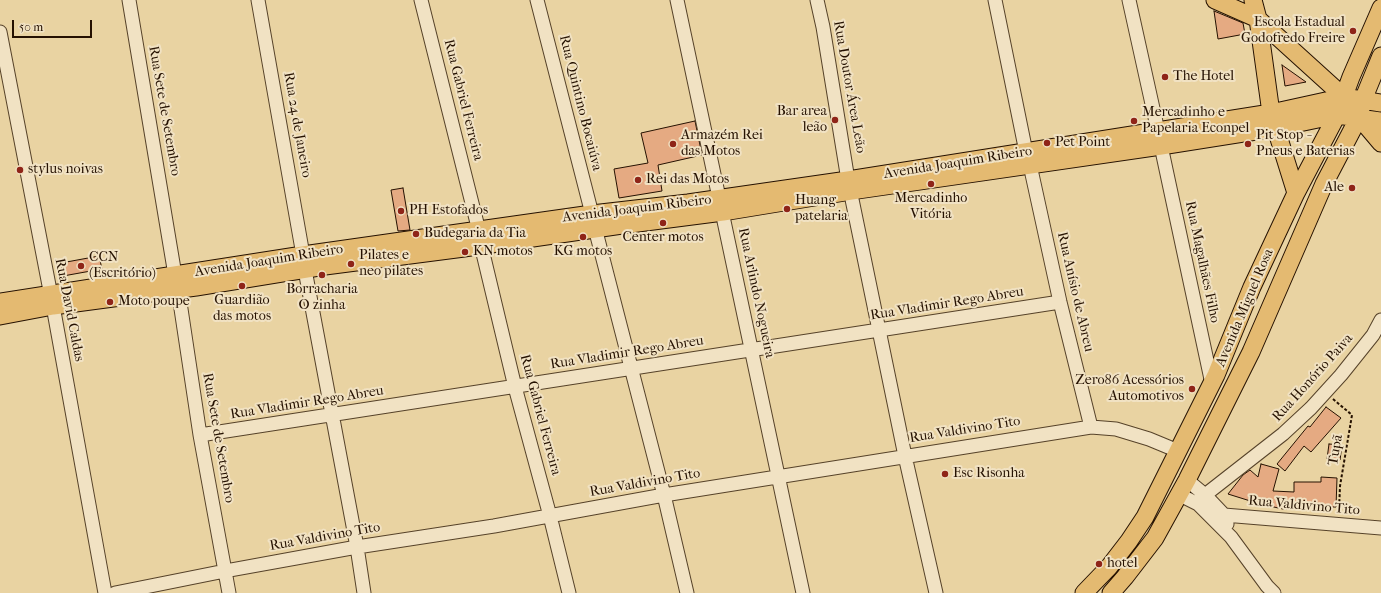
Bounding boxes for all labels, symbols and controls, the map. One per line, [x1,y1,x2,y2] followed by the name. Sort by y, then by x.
[14,12,94,38] scale bar
[1241,15,1345,48] place label: Escola Estadual Godofredo Freire
[829,19,869,155] street label: Rua Doutor Área Leão
[19,20,43,34] text: 50 m
[1348,26,1358,36] marker: Escola Estadual Godofredo Freire
[555,33,605,173] street label: Rua Quintino Bocaiúva
[440,38,486,162] street label: Rua Gabriel Ferreira
[144,45,184,177] street label: Rua Sete de Setembro
[1173,69,1234,85] place label: The Hotel
[279,71,315,179] street label: Rua 24 de Janeiro
[1160,72,1170,82] marker: The Hotel
[777,104,827,136] place label: Bar area leão
[1142,105,1249,138] place label: Mercadinho e Papelaria Econpel
[830,115,840,125] marker: Bar area leão
[1129,116,1139,126] marker: Mercadinho e Papelaria Econpel
[681,128,763,160] place label: Armazém Rei das Motos
[1256,128,1355,160] place label: Pit Stop - Pneus e Baterias
[1055,135,1110,151] place label: Pet Point
[1042,138,1052,148] marker: Pet Point
[668,139,678,149] marker: Armazém Rei das Motos
[1243,139,1253,149] marker: Pit Stop - Pneus e Baterias
[883,143,1033,183] street label: Avenida Joaquim Ribeiro
[28,162,103,178] place label: stylus noivas
[15,165,25,175] marker: stylus noivas
[646,172,729,188] place label: Rei das Motos
[633,175,643,185] marker: Rei das Motos
[926,179,936,189] marker: Mercadinho Vitória
[1324,180,1344,196] place label: Ale
[1347,183,1357,193] marker: Ale
[895,191,967,224] place label: Mercadinho Vitória
[562,192,712,226] street label: Avenida Joaquim Ribeiro
[795,193,848,226] place label: Huang patelaria
[1181,199,1223,325] street label: Rua Magalhães Filho
[409,203,488,219] place label: PH Estofados
[782,204,792,214] marker: Huang patelaria
[396,206,406,216] marker: PH Estofados
[658,218,668,228] marker: Center motos
[424,226,526,242] place label: Budegaria da Tia
[734,226,778,360] street label: Rua Arlindo Nogueira
[411,229,421,239] marker: Budegaria da Tia
[622,230,704,246] place label: Center motos
[1053,230,1097,354] street label: Rua Anísio de Abreu
[578,232,588,242] marker: KG motos
[194,241,344,281] street label: Avenida Joaquim Ribeiro
[473,244,533,260] place label: KN motos
[554,244,612,260] place label: KG motos
[1213,246,1277,370] street label: Avenida Miguel Rosa
[460,247,470,257] marker: KN motos
[359,248,423,280] place label: Pilates e neo pilates
[89,250,156,282] place label: CCN (Escritório)
[51,257,87,363] street label: Rua David Caldas
[346,259,356,269] marker: Pilates e neo pilates
[76,261,86,271] marker: CCN (Escritório)
[317,270,327,280] marker: Borracharia O zinha
[237,281,247,291] marker: Guardião das motos
[286,282,358,314] place label: Borracharia O zinha
[869,284,1025,324] street label: Rua Vladimir Rego Abreu
[213,293,271,326] place label: Guardião das motos
[118,294,190,310] place label: Moto poupe
[105,297,115,307] marker: Moto poupe
[1269,331,1357,425] street label: Rua Honório Paiva
[549,333,705,373] street label: Rua Vladimir Rego Abreu
[516,353,564,477] street label: Rua Gabriel Ferreira
[198,372,238,504] street label: Rua Sete de Setembro
[1075,373,1184,406] place label: Zero86 Acessórios Automotivos
[229,383,385,423] street label: Rua Vladimir Rego Abreu
[1187,384,1197,394] marker: Zero86 Acessórios Automotivos
[908,413,1022,447] street label: Rua Valdivino Tito
[1325,433,1347,467] street label: Tupã
[588,465,702,501] street label: Rua Valdivino Tito
[953,466,1025,482] place label: Esc Risonha
[940,469,950,479] marker: Esc Risonha
[1247,493,1361,519] street label: Rua Valdivino Tito
[268,519,382,555] street label: Rua Valdivino Tito
[1107,556,1138,572] place label: hotel
[1094,559,1104,569] marker: hotel

